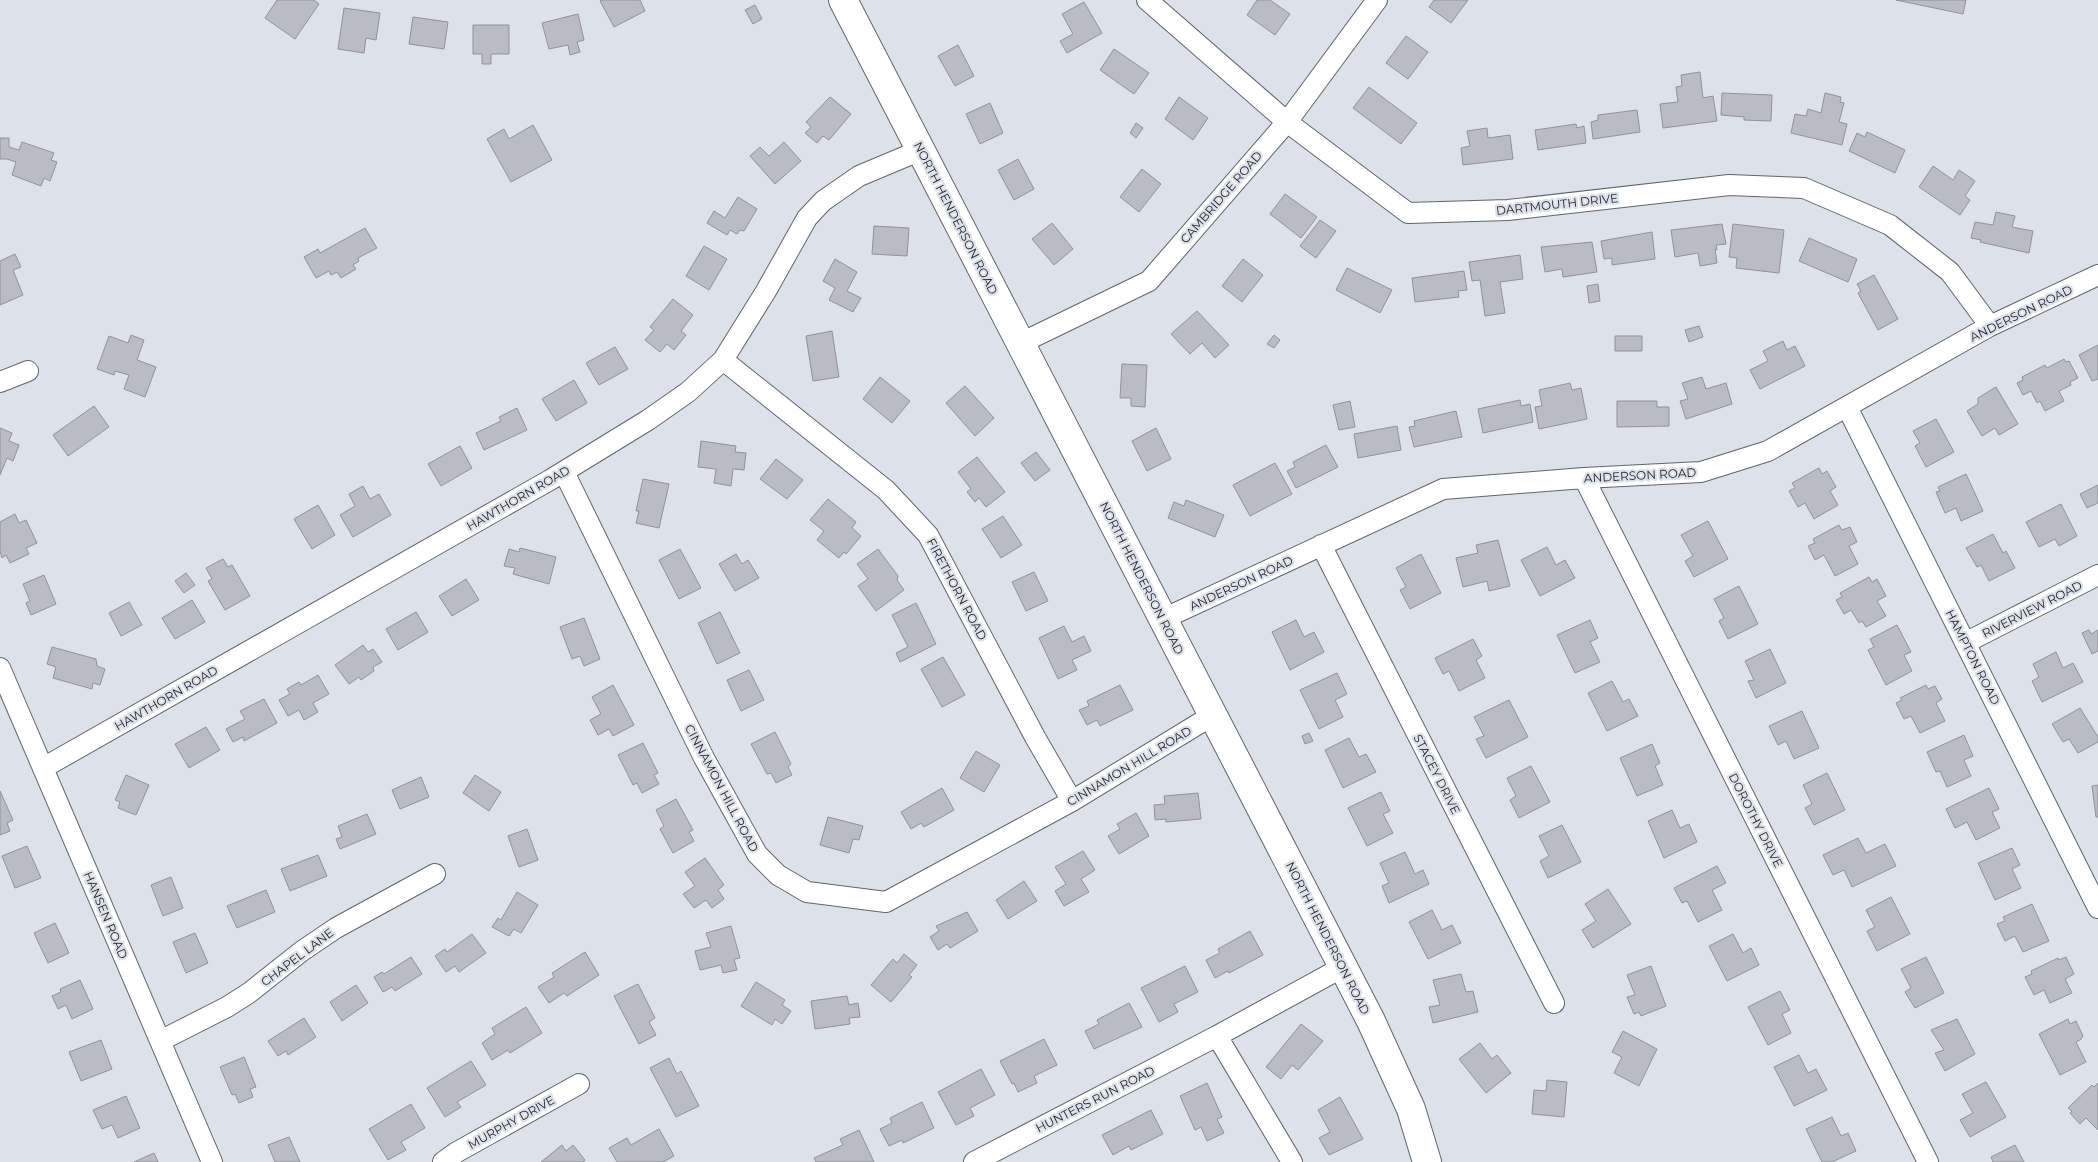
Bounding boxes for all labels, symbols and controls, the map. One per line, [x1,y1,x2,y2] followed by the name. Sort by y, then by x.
[911,139,1001,297] street label: NORTH HENDERSON ROAD
[1177,148,1265,246] street label: CAMBRIDGE ROAD
[1495,190,1619,218] street label: DARTMOUTH DRIVE
[1967,282,2075,344] street label: ANDERSON ROAD
[464,462,572,534] street label: HAWTHORN ROAD
[1583,465,1697,485] street label: ANDERSON ROAD
[1097,499,1187,657] street label: NORTH HENDERSON ROAD
[924,535,990,643] street label: FIRETHORN ROAD
[1187,552,1295,614] street label: ANDERSON ROAD
[1979,577,2085,641] street label: RIVERVIEW ROAD
[1943,607,2004,707] street label: HAMPTON ROAD
[112,662,220,734] street label: HAWTHORN ROAD
[682,722,762,854] street label: CINNAMON HILL ROAD
[1064,723,1194,809] street label: CINNAMON HILL ROAD
[1410,732,1464,816] street label: STACEY DRIVE
[1726,770,1786,870] street label: DOROTHY DRIVE
[1283,859,1373,1017] street label: NORTH HENDERSON ROAD
[81,869,131,961] street label: HANSEN ROAD
[258,925,336,989] street label: CHAPEL LANE
[1033,1062,1157,1136] street label: HUNTERS RUN ROAD
[465,1092,557,1152] street label: MURPHY DRIVE

